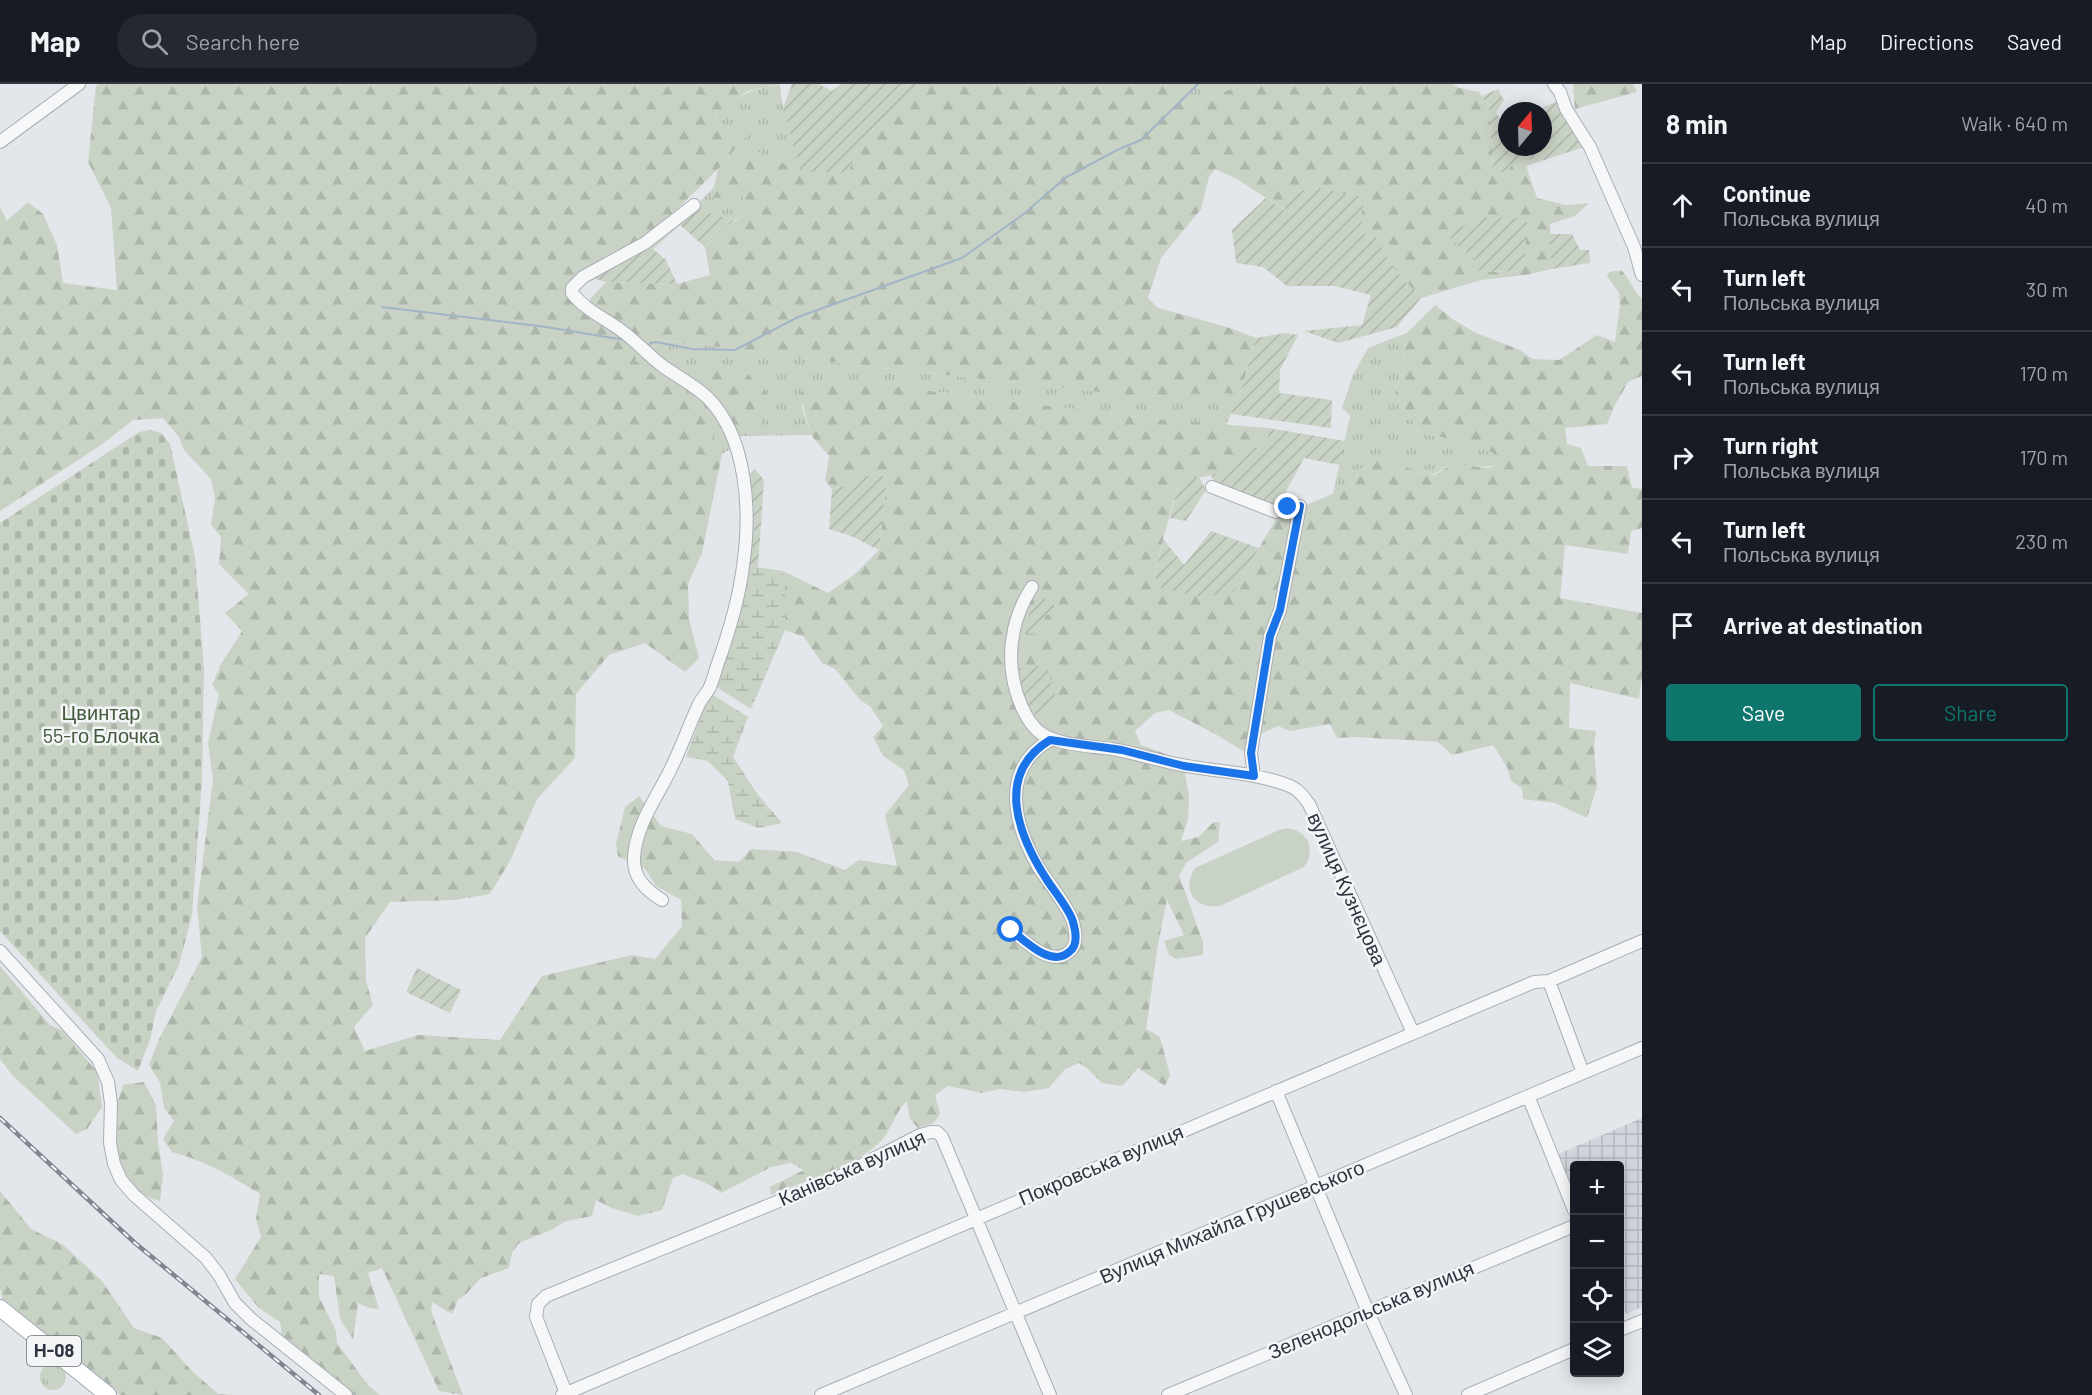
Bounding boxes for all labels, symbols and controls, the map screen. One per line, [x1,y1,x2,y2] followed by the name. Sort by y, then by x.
[117,14,537,68] search box
[30,24,81,58] text: Map
[138,25,171,58] icon: search
[186,28,300,54] text: Search here
[1810,29,1847,54] text: Map
[1880,29,1974,54] text: Directions
[2007,29,2062,54] text: Saved
[1498,102,1552,156] north arrow
[1666,108,1728,139] text: 8 min
[1961,111,2068,135] text: Walk · 640 m
[1723,180,1811,206] text: Continue
[1666,189,1699,222] icon: ahead
[2025,193,2068,217] text: 40 m
[1723,206,1880,230] text: Польська вулиця
[1723,264,1806,290] text: Turn left
[1666,273,1699,306] icon: left
[2026,277,2068,301] text: 30 m
[1723,290,1880,314] text: Польська вулиця
[1723,348,1806,374] text: Turn left
[1666,357,1699,390] icon: left
[2020,361,2068,385] text: 170 m
[1723,374,1880,398] text: Польська вулиця
[1723,432,1818,458] text: Turn right
[1666,441,1699,474] icon: right
[2020,445,2068,469] text: 170 m
[1723,458,1880,482] text: Польська вулиця
[1274,493,1300,519] route end
[1723,516,1806,542] text: Turn left
[1666,525,1699,558] icon: left
[2015,529,2068,553] text: 230 m
[1723,542,1880,566] text: Польська вулиця
[1666,609,1699,642] icon: arrive
[1723,612,1922,638] text: Arrive at destination
[1666,684,1861,741] button: Save
[1873,684,2068,741] button: Share
[43,700,160,747] park label: Цвинтар 55-го Блочка
[1303,808,1393,970] street label: вулиця Кузнєцова
[997,916,1023,942] route start
[1015,1119,1187,1210] street label: Покровська вулиця
[774,1124,929,1210] street label: Канівська вулиця
[1096,1154,1368,1288] street label: Вулиця Михайла Грушевського
[1570,1161,1624,1377] map controls
[1570,1161,1624,1215] button: +
[1570,1215,1624,1269] button: −
[1264,1255,1477,1363] street label: Зеленодольська вулиця
[1570,1269,1624,1323] button: locate
[1570,1323,1624,1377] button: layers
[27,1336,81,1366] road number: Н-08

